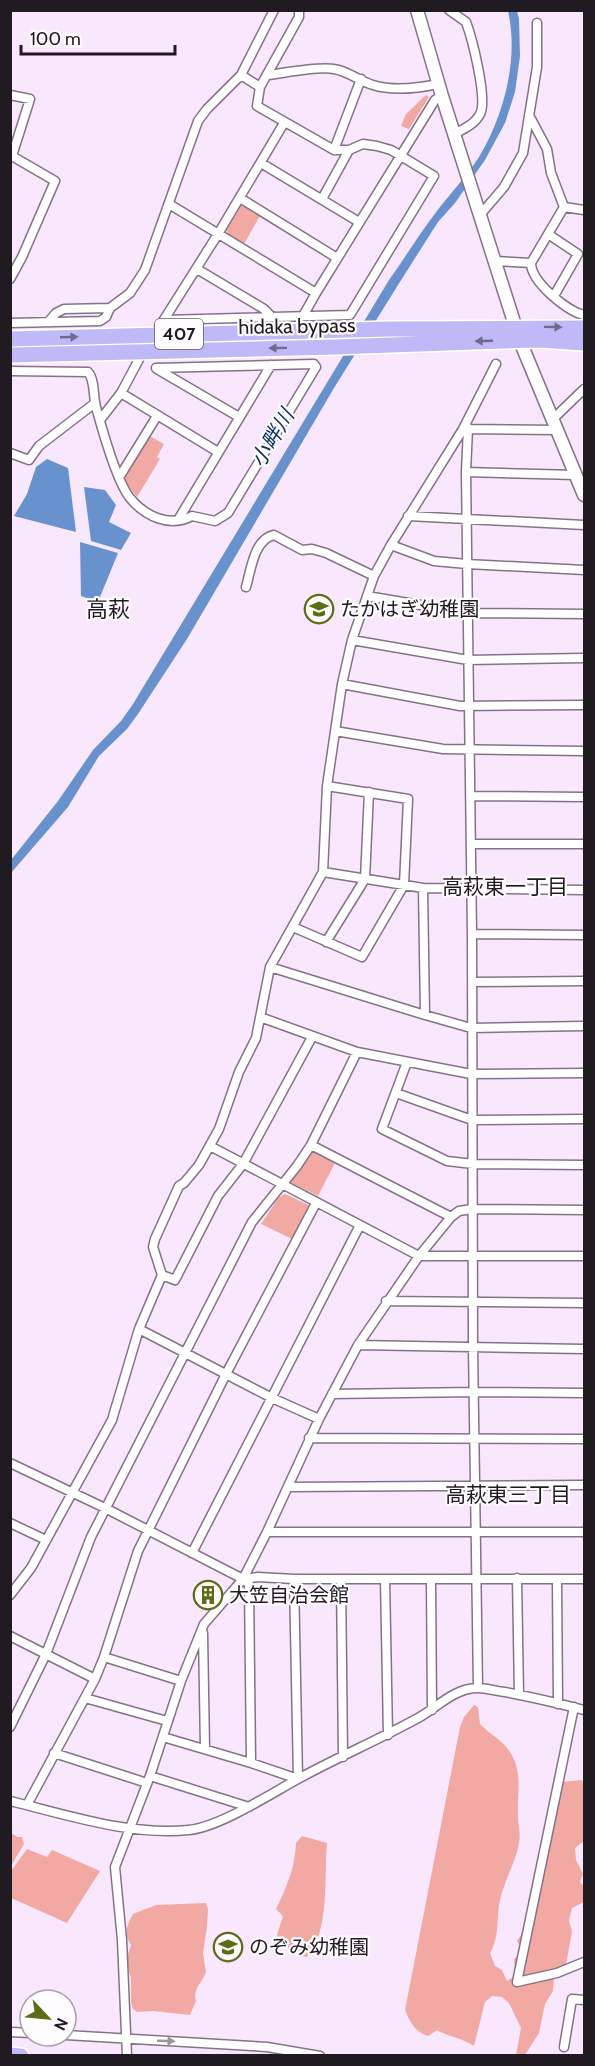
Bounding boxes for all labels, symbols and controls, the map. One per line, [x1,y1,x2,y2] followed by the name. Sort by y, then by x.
[21,18,176,56] scale bar
[30,28,81,50] text: 100 m
[238,313,356,339] street label: hidaka bypass
[155,319,203,349] road number: 407
[543,322,562,332] one-way arrow
[59,333,78,342] one-way arrow
[475,337,494,346] one-way arrow
[268,343,287,353] one-way arrow
[245,403,300,471] water label: 小畔川
[303,593,335,625] school or university icon: たかはぎ幼稚園
[86,596,130,623] district label: 高萩
[340,597,479,621] place label: たかはぎ幼稚園
[442,874,568,899] district label: 高萩東一丁目
[445,1482,571,1507] district label: 高萩東三丁目
[192,1579,224,1611] building icon: 大笠自治会館
[229,1583,349,1607] place label: 大笠自治会館
[212,1931,244,1963] school or university icon: のぞみ幼稚園
[249,1935,369,1959] place label: のぞみ幼稚園
[18,1988,78,2048] north arrow
[50,2015,72,2034] text: N
[157,2036,176,2046] one-way arrow

